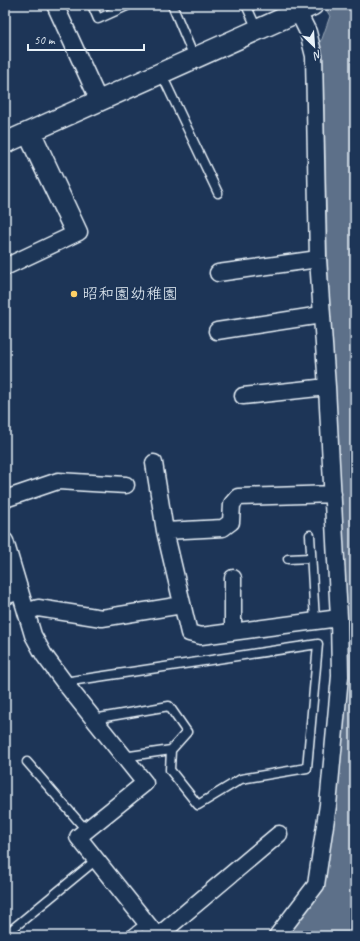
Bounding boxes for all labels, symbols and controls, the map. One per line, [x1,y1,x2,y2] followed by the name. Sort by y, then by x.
[28,26,144,52] scale bar
[294,26,334,66] north arrow
[34,32,56,48] text: 50 m
[310,47,324,64] text: N
[82,284,178,304] place label: 昭和園幼稚園
[69,289,79,299] marker: 昭和園幼稚園

